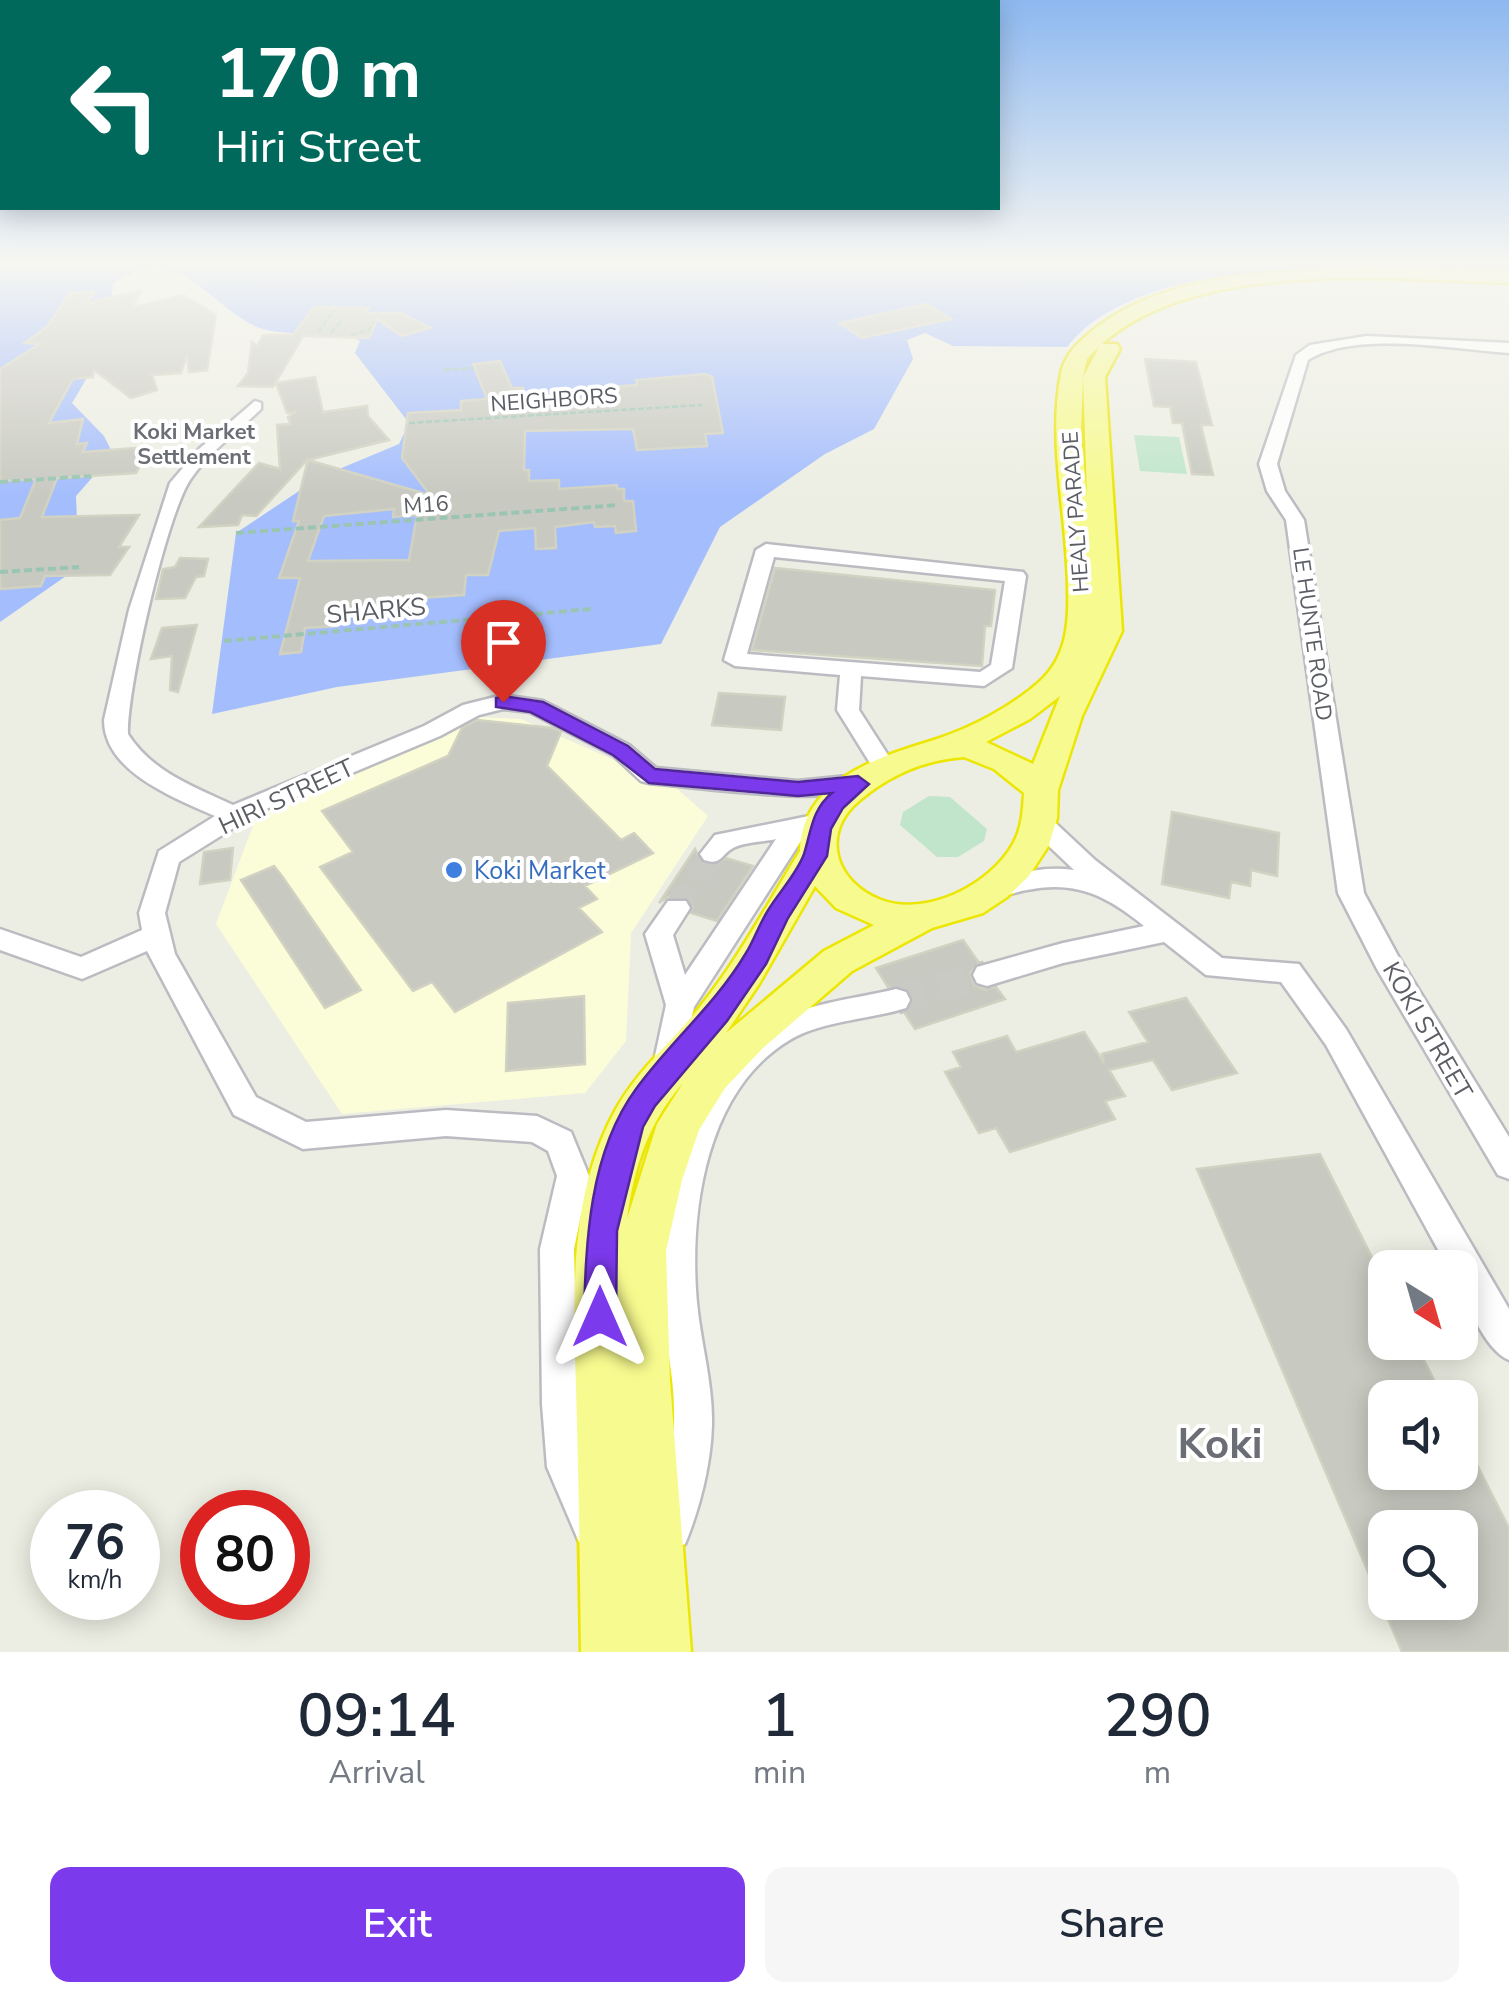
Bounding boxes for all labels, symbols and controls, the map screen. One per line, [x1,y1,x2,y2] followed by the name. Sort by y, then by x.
[215,26,421,122] text: 170 m
[50,40,180,170] icon: left
[215,117,421,178] text: Hiri Street
[489,381,619,419] street label: NEIGHBORS
[133,417,256,472] district label: Koki Market Settlement
[1055,430,1097,594] street label: HEALY PARADE
[402,488,450,522] street label: M16
[1285,546,1339,723] street label: LE HUNTE ROAD
[325,590,427,632] street label: SHARKS
[461,600,546,703] pin
[476,615,531,670] icon: arrive
[213,751,360,843] street label: HIRI STREET
[474,854,606,888] place label: Koki Market
[443,859,465,881] marker: Koki Market
[1374,956,1480,1105] street label: KOKI STREET
[1368,1250,1478,1360] north arrow
[1368,1250,1478,1620] map controls
[548,1265,652,1369] position arrow
[1368,1380,1478,1490] button: sound
[1178,1416,1262,1473] district label: Koki
[180,1490,310,1620] speed limit sign: 80
[65,1508,125,1577] text: 76
[1368,1510,1478,1620] button: search
[67,1563,123,1597] text: km/h
[297,1675,456,1757] text: 09:14
[762,1675,798,1757] text: 1
[1104,1675,1212,1757] text: 290
[328,1751,425,1794] text: Arrival
[753,1751,806,1794] text: min
[1144,1751,1171,1794] text: m
[50,1867,745,1982] button: Exit
[765,1867,1459,1982] button: Share

